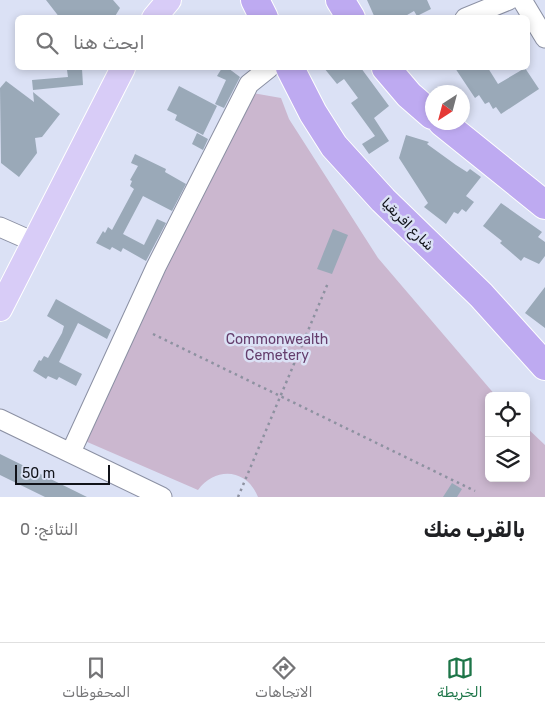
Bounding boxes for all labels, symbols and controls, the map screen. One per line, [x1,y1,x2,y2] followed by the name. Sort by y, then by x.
[15,15,530,70] search box
[33,29,61,57] icon: search
[73,31,145,54] text: ابحث هنا
[425,85,470,130] north arrow
[376,194,438,256] street label: شارع افريقيا
[226,331,328,364] park label: Commonwealth Cemetery
[485,392,530,482] map controls
[485,392,530,437] button: locate
[485,437,530,482] button: layers
[15,462,110,485] scale bar
[22,465,55,482] text: 50 m
[424,517,525,542] text: بالقرب منك
[20,520,78,539] text: النتائج: 0
[62,654,130,701] tab: المحفوظات
[255,654,312,701] tab: الاتجاهات
[437,654,483,701] tab: الخريطة

